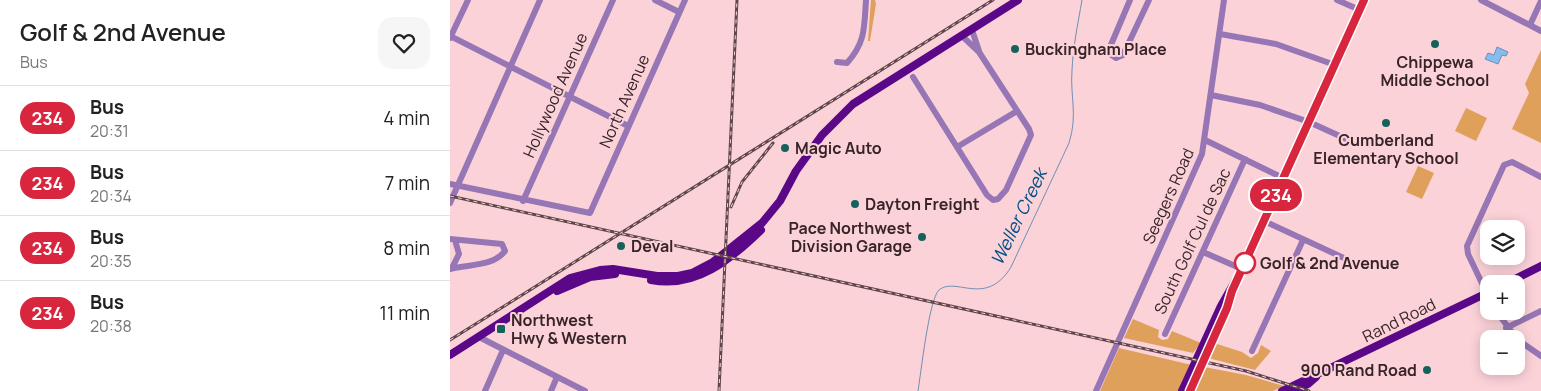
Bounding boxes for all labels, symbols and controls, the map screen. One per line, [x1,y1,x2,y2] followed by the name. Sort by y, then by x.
[20,15,226,48] text: Golf & 2nd Avenue
[378,17,430,69] button: heart
[518,29,592,161] street label: Hollywood Avenue
[1025,38,1167,60] place label: Buckingham Place
[1429,38,1441,50] marker: Chippewa Middle School
[1009,43,1021,55] marker: Buckingham Place
[20,51,48,73] text: Bus
[594,51,654,151] street label: North Avenue
[1380,51,1490,91] place label: Chippewa Middle School
[90,94,124,120] text: Bus
[383,105,430,131] text: 4 min
[31,106,64,130] text: 234
[1380,117,1392,129] marker: Cumberland Elementary School
[90,120,129,142] text: 20:31
[1313,129,1459,169] place label: Cumberland Elementary School
[795,137,882,159] place label: Magic Auto
[779,142,791,154] marker: Magic Auto
[1137,145,1199,247] street label: Seegers Road
[90,159,124,185] text: Bus
[984,162,1053,269] water label: Weller Creek
[1148,164,1236,318] street label: South Golf Cul de Sac
[385,170,430,196] text: 7 min
[31,171,64,195] text: 234
[1247,179,1305,211] line badge: 234
[1260,183,1292,207] text: 234
[90,185,132,207] text: 20:34
[865,193,980,215] place label: Dayton Freight
[849,198,861,210] marker: Dayton Freight
[789,217,912,257] place label: Pace Northwest Division Garage
[1480,220,1525,375] map controls
[1480,220,1525,265] button: layers
[90,224,124,250] text: Bus
[916,231,928,243] marker: Pace Northwest Division Garage
[383,235,430,261] text: 8 min
[631,235,674,257] place label: Deval
[31,236,64,260] text: 234
[615,240,627,252] marker: Deval
[90,250,132,272] text: 20:35
[1234,252,1256,274] marker: Golf & 2nd Avenue
[1260,252,1400,274] place label: Golf & 2nd Avenue
[1480,275,1525,320] button: +
[90,289,124,315] text: Bus
[1359,293,1439,347] street label: Rand Road
[380,300,430,326] text: 11 min
[31,301,64,325] text: 234
[511,309,627,349] place label: Northwest Hwy & Western
[90,315,132,337] text: 20:38
[495,323,507,335] marker: Northwest Hwy & Western
[1480,330,1525,375] button: −
[1301,359,1417,381] place label: 900 Rand Road
[1421,364,1433,376] marker: 900 Rand Road

